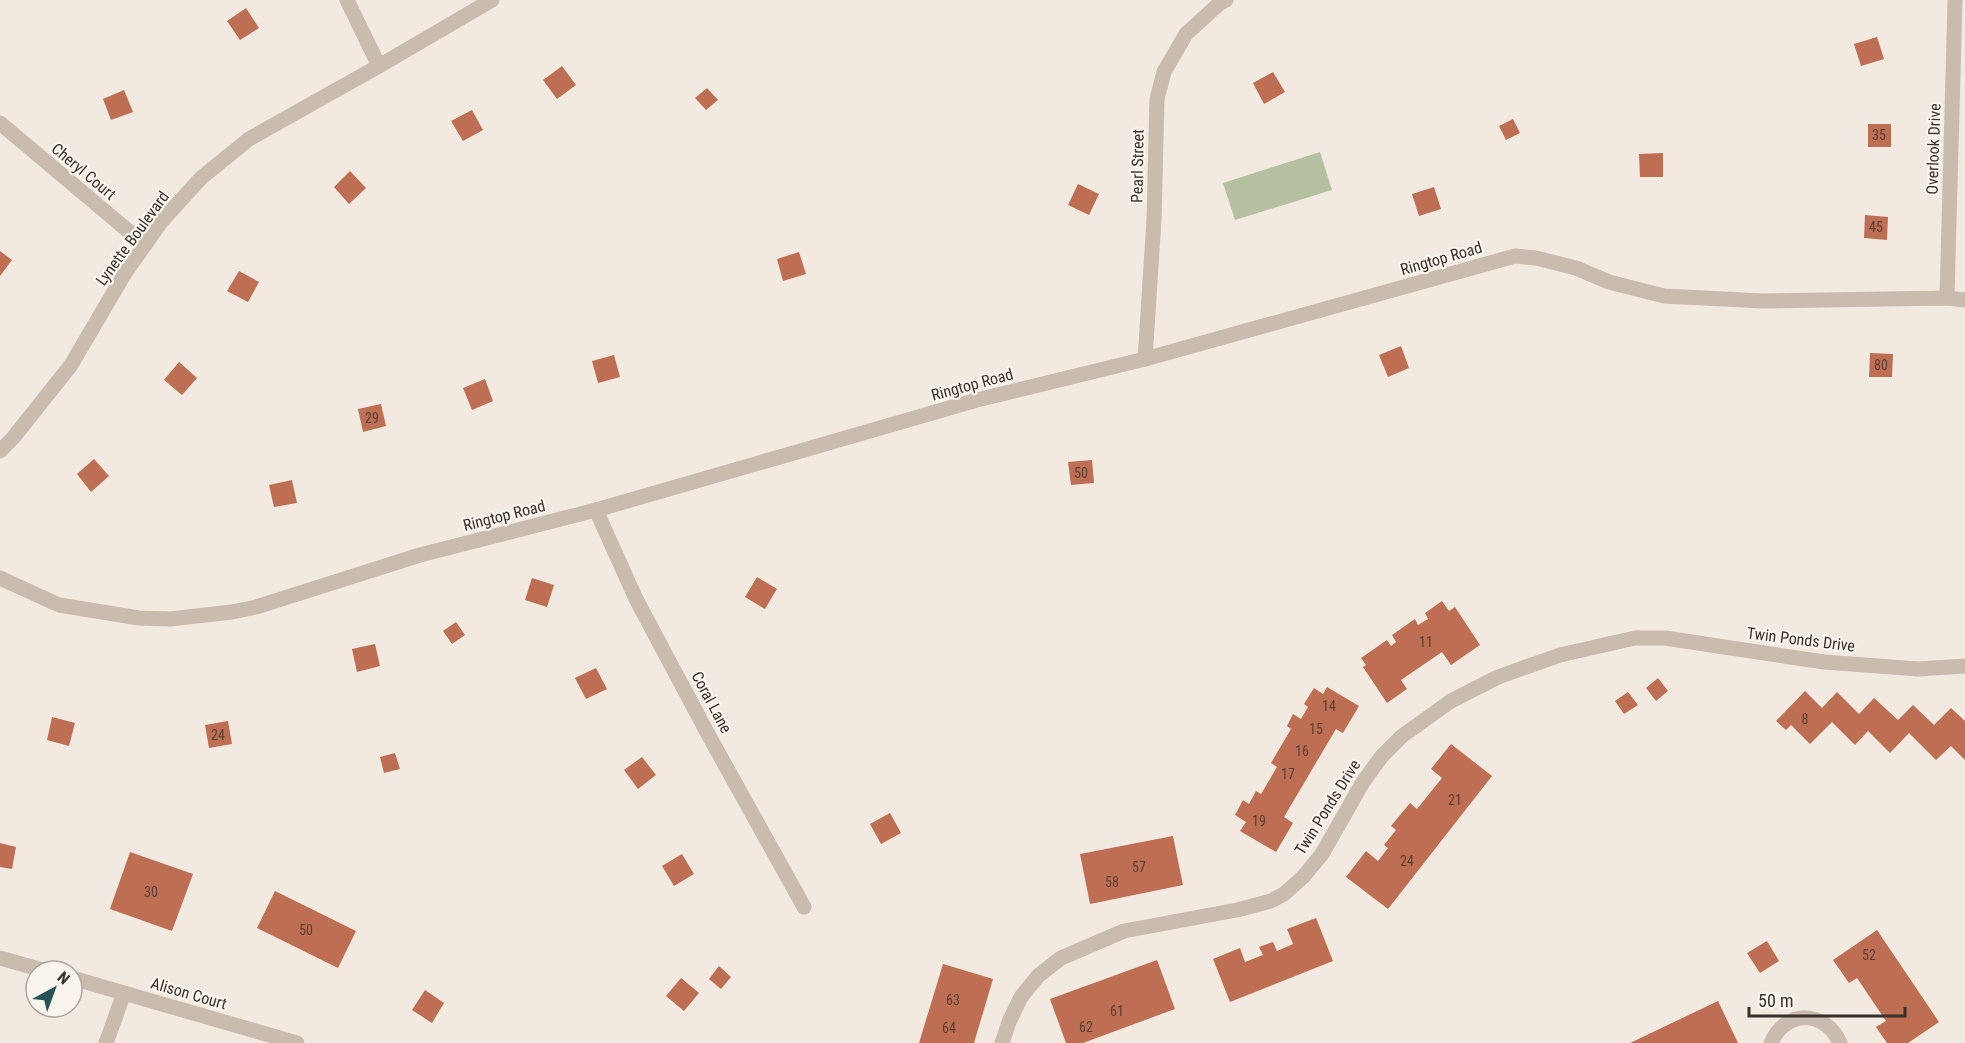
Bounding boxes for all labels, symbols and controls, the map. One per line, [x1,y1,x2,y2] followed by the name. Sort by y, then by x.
[1922,103,1945,195] street label: Overlook Drive
[1872,127,1886,143] house number: 35
[1127,129,1148,203] street label: Pearl Street
[48,139,120,204] street label: Cheryl Court
[92,188,173,289] street label: Lynette Boulevard
[1869,219,1883,235] house number: 45
[1398,238,1484,279] street label: Ringtop Road
[1874,357,1888,373] house number: 80
[929,364,1015,405] street label: Ringtop Road
[365,410,379,426] house number: 29
[1074,465,1088,481] house number: 50
[461,496,547,535] street label: Ringtop Road
[1746,623,1856,656] street label: Twin Ponds Drive
[1419,634,1433,650] house number: 11
[687,668,736,736] street label: Coral Lane
[1322,698,1336,714] house number: 14
[1802,711,1809,727] house number: 8
[1309,721,1323,737] house number: 15
[211,727,225,743] house number: 24
[1295,743,1309,759] house number: 16
[1291,756,1364,858] street label: Twin Ponds Drive
[1281,766,1295,782] house number: 17
[1448,792,1462,808] house number: 21
[1252,813,1266,829] house number: 19
[1400,853,1414,869] house number: 24
[1132,859,1146,875] house number: 57
[1105,874,1119,890] house number: 58
[144,884,158,900] house number: 30
[299,922,313,938] house number: 50
[1862,947,1876,963] house number: 52
[24,959,84,1019] north arrow
[54,968,73,988] text: N
[149,974,229,1013] street label: Alison Court
[1749,980,1905,1018] scale bar
[1758,990,1793,1011] text: 50 m
[946,992,960,1008] house number: 63
[1110,1003,1124,1019] house number: 61
[1079,1019,1093,1035] house number: 62
[942,1020,956,1036] house number: 64

